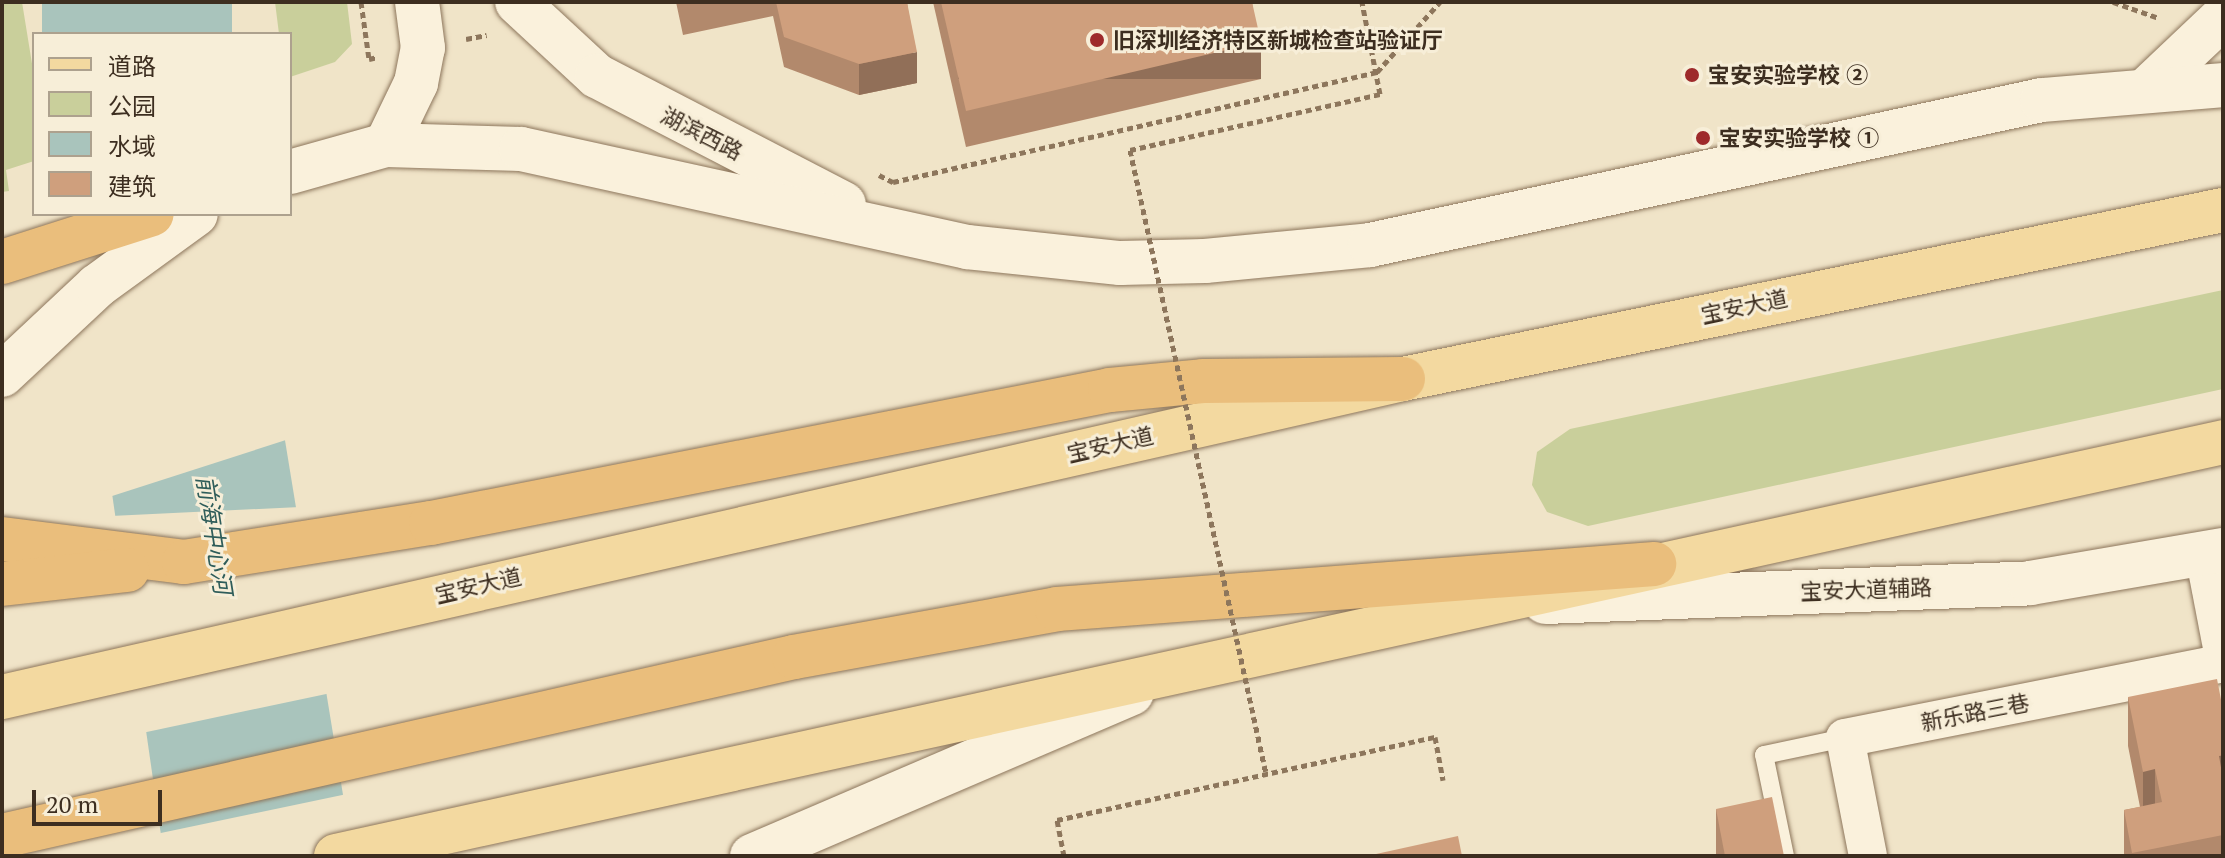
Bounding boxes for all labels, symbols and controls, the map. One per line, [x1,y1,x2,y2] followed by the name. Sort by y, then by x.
[1113,27,1443,53] place label: 旧深圳经济特区新城检查站验证厅
[1088,31,1106,49] marker: 旧深圳经济特区新城检查站验证厅
[32,32,292,216] legend
[108,50,156,82] text: 道路
[1708,62,1868,88] place label: 宝安实验学校 ②
[1683,66,1701,84] marker: 宝安实验学校 ②
[108,90,156,122] text: 公园
[657,101,747,165] street label: 湖滨西路
[1719,125,1879,151] place label: 宝安实验学校 ①
[1694,129,1712,147] marker: 宝安实验学校 ①
[108,130,156,162] text: 水域
[108,170,156,202] text: 建筑
[1698,284,1790,328] street label: 宝安大道
[1064,421,1156,467] street label: 宝安大道
[190,473,238,597] water label: 前海中心河
[432,562,524,608] street label: 宝安大道
[1800,574,1932,604] street label: 宝安大道辅路
[1918,689,2032,735] street label: 新乐路三巷
[36,774,166,824] scale bar
[46,788,98,820] text: 20 m

